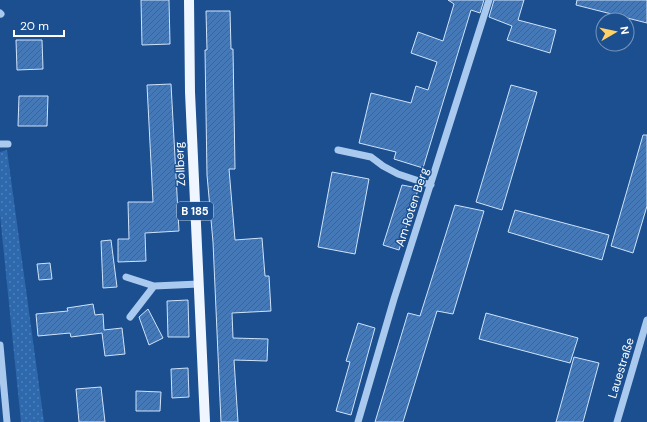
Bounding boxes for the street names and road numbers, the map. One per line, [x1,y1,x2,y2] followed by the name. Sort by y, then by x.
[171,141,189,187] street label: Zollberg
[392,165,432,248] street label: Am Roten Berg
[177,202,213,220] road number: B 185
[604,336,638,400] street label: Lauestraße

